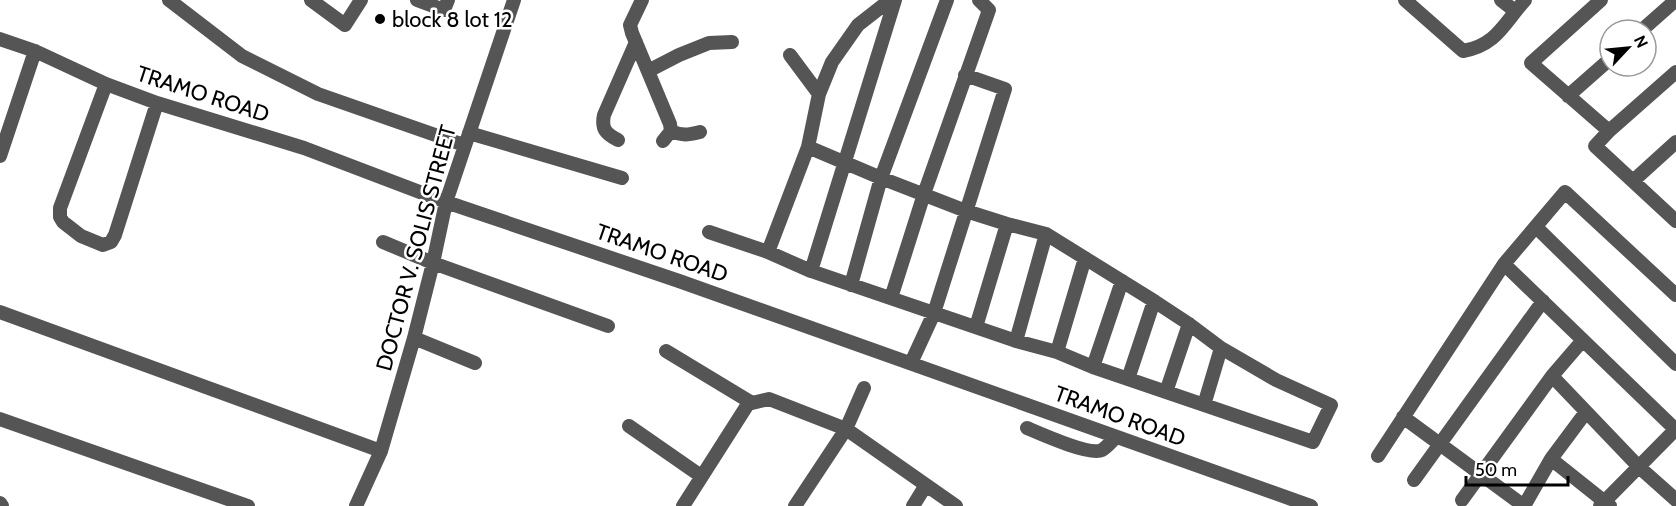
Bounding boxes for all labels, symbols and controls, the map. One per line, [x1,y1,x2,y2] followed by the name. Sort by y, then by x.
[392,6,513,33] place label: block 8 lot 12
[373,12,387,26] marker: block 8 lot 12
[1598,18,1658,78] north arrow
[1630,32,1652,51] text: N
[133,60,273,128] street label: TRAMO ROAD
[370,122,462,374] street label: DOCTOR V. SOLIS STREET
[593,218,731,288] street label: TRAMO ROAD
[1051,380,1189,452] street label: TRAMO ROAD
[1466,449,1568,487] scale bar
[1475,459,1517,481] text: 50 m

